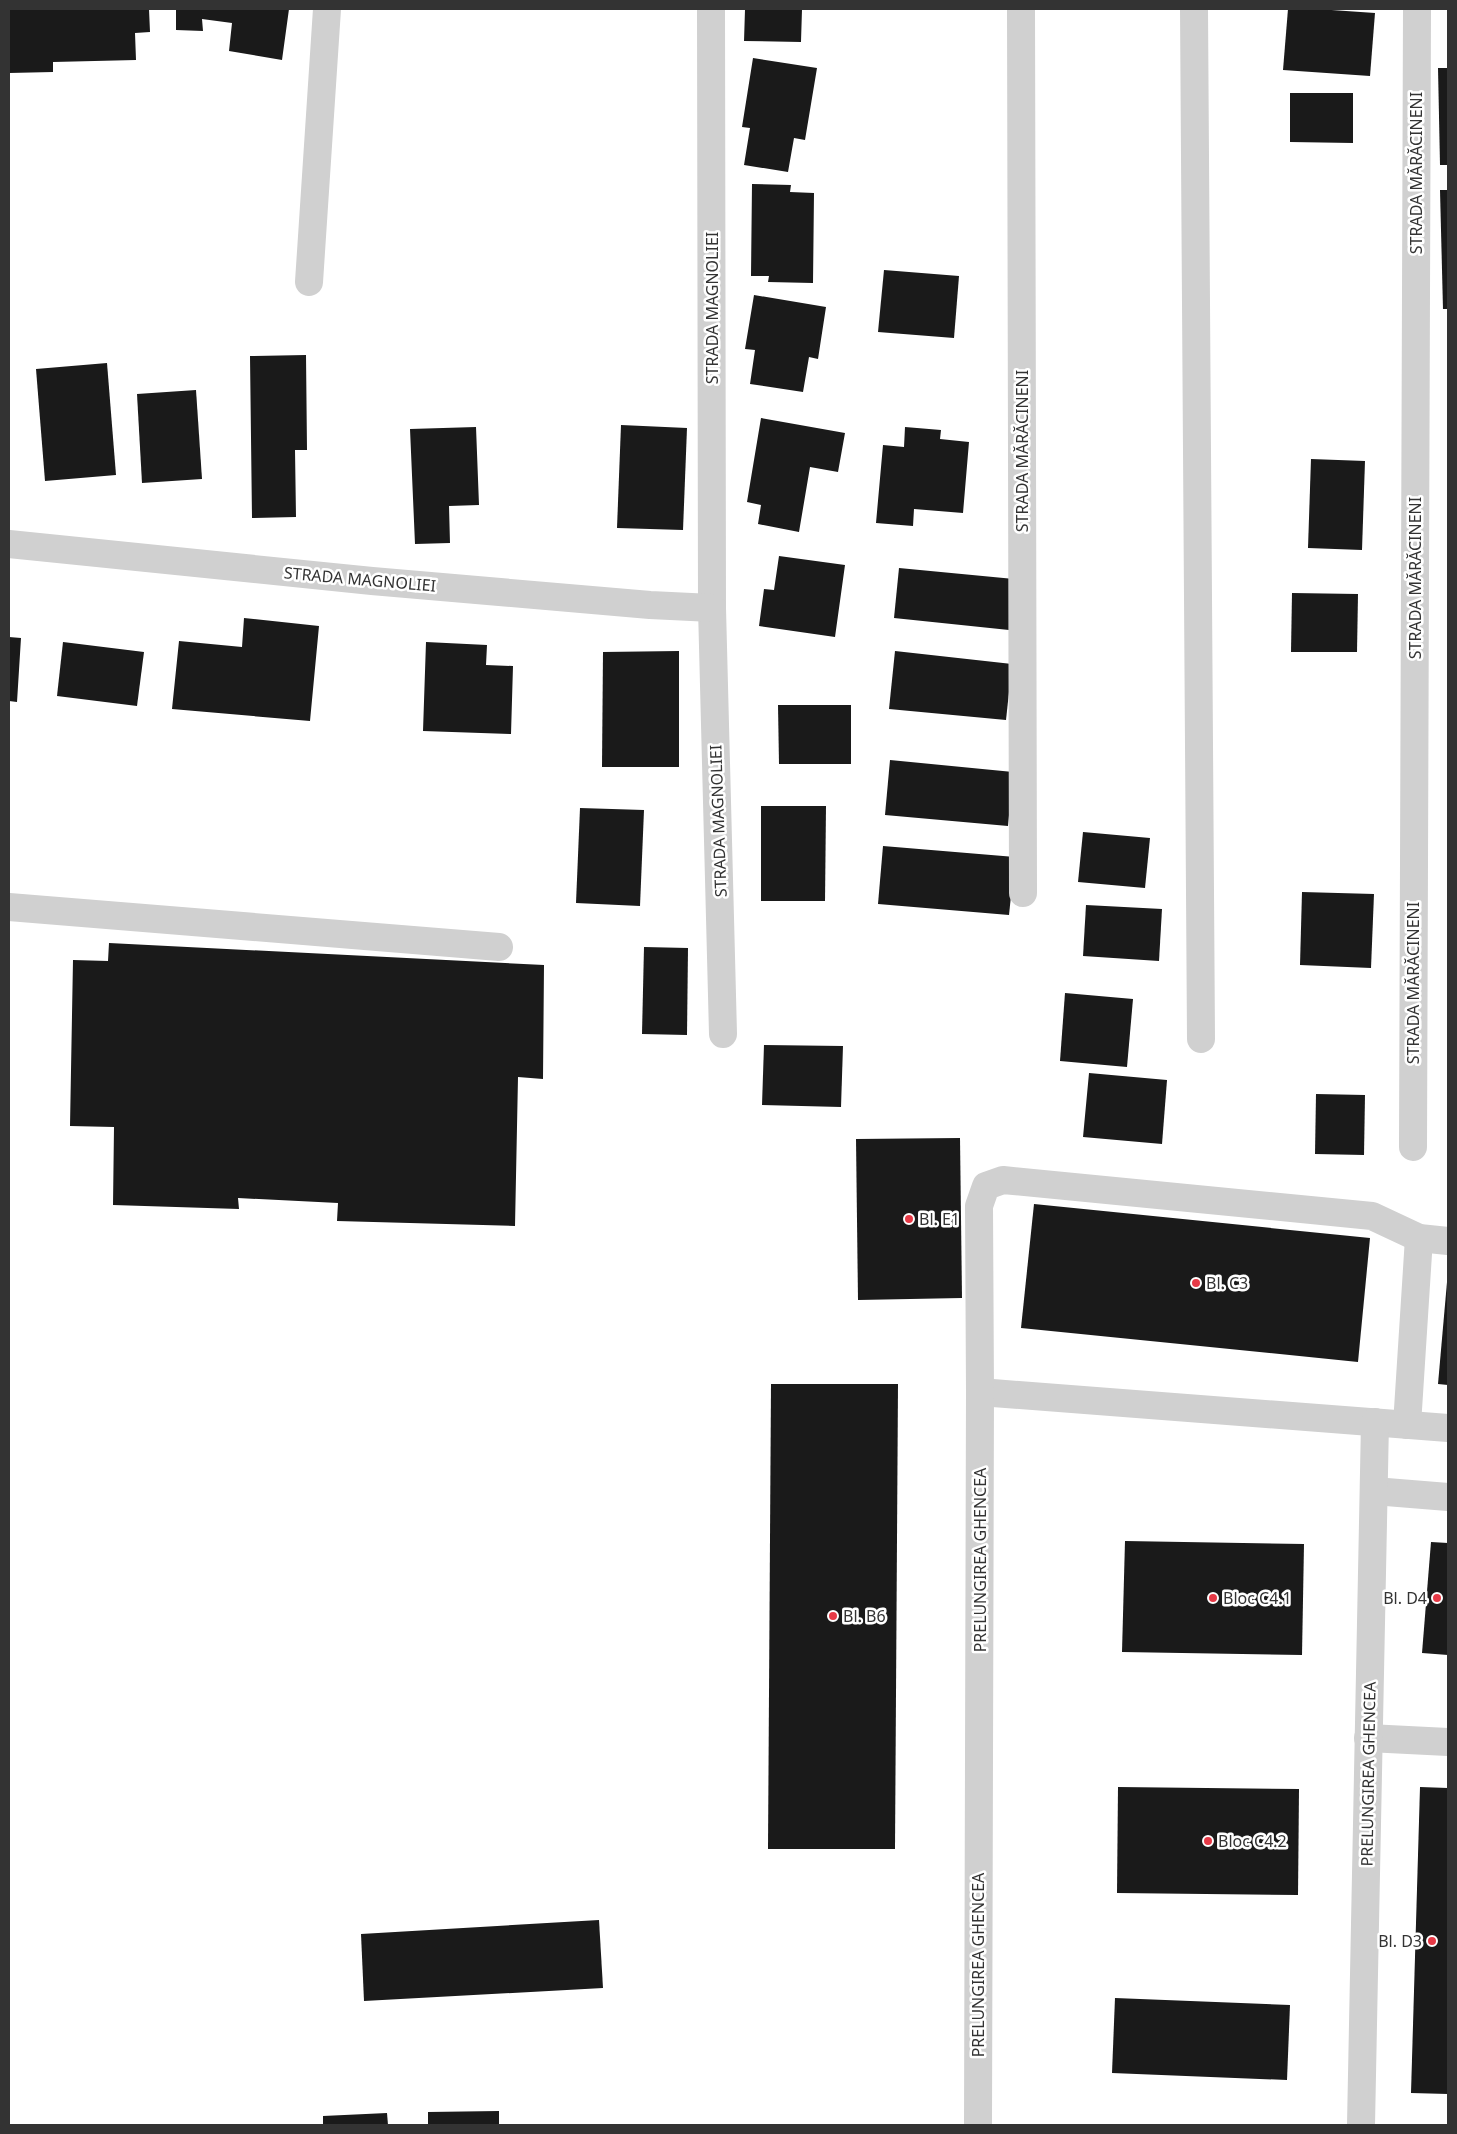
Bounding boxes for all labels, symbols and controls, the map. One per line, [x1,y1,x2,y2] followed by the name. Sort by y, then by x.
[1405,92,1427,254] street label: STRADA MĂRĂCINENI
[701,232,723,384] street label: STRADA MAGNOLIEI
[1011,370,1033,532] street label: STRADA MĂRĂCINENI
[1404,497,1426,659] street label: STRADA MĂRĂCINENI
[283,561,437,597] street label: STRADA MAGNOLIEI
[704,744,732,898] street label: STRADA MAGNOLIEI
[1402,902,1424,1064] street label: STRADA MĂRĂCINENI
[919,1208,960,1230] place label: Bl. E1
[903,1213,915,1225] marker: Bl. E1
[1206,1272,1248,1294] place label: Bl. C3
[1190,1277,1202,1289] marker: Bl. C3
[969,1467,991,1652] street label: PRELUNGIREA GHENCEA
[1223,1587,1292,1609] place label: Bloc C4.1
[1383,1587,1427,1609] place label: Bl. D4
[1207,1592,1219,1604] marker: Bloc C4.1
[1431,1592,1443,1604] marker: Bl. D4
[843,1605,886,1627] place label: Bl. B6
[827,1610,839,1622] marker: Bl. B6
[1355,1681,1381,1867] street label: PRELUNGIREA GHENCEA
[1218,1830,1287,1852] place label: Bloc C4.2
[1202,1835,1214,1847] marker: Bloc C4.2
[967,1872,989,2057] street label: PRELUNGIREA GHENCEA
[1378,1930,1422,1952] place label: Bl. D3
[1426,1935,1438,1947] marker: Bl. D3

